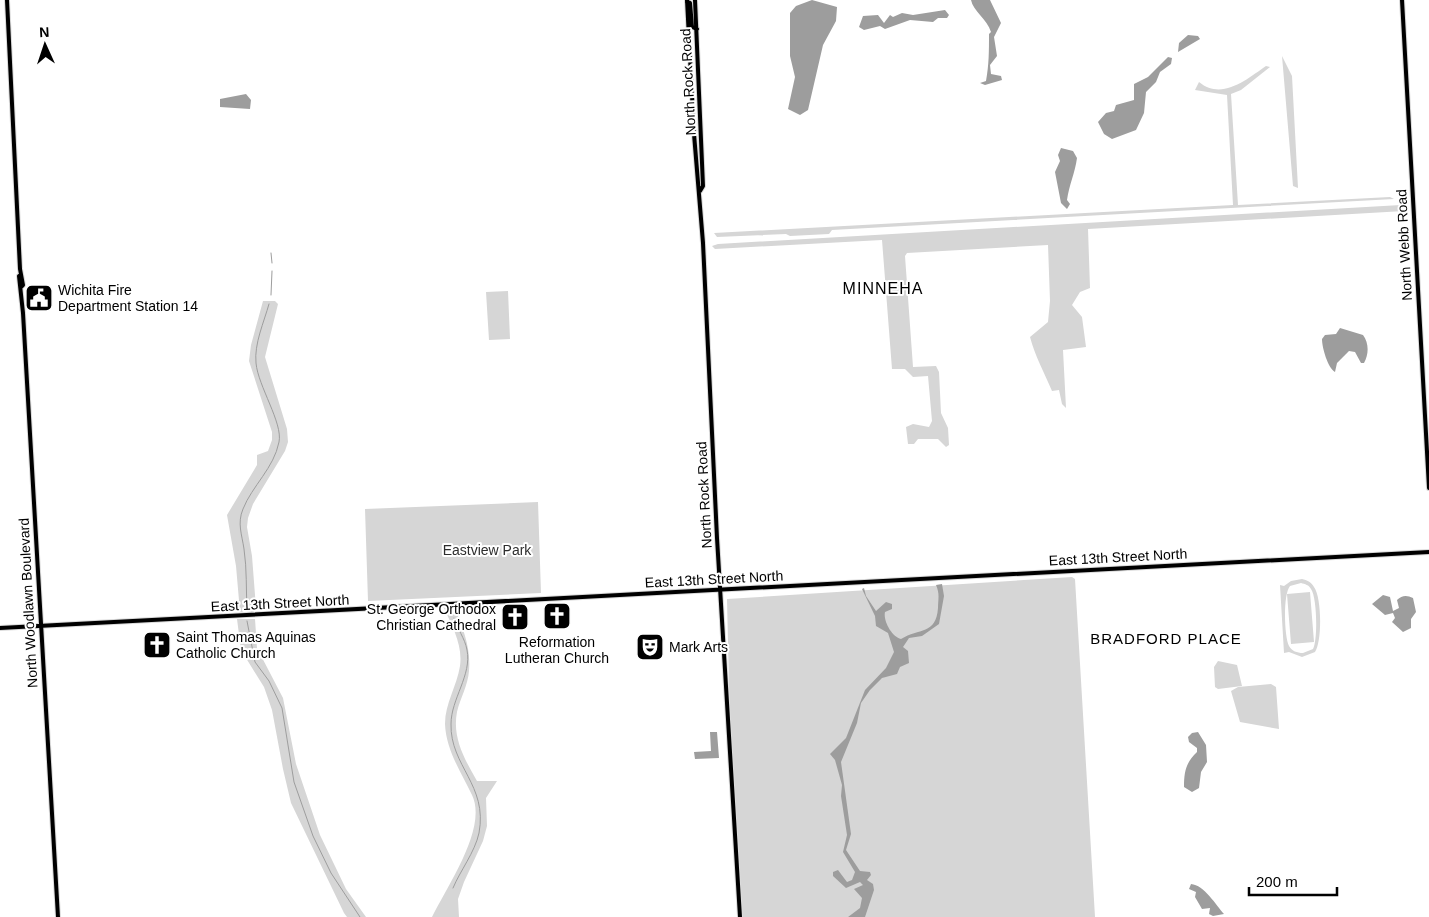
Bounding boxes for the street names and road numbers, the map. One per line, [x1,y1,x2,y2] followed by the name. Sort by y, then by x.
[677,28,699,136] street label: North Rock Road
[1393,189,1415,301] street label: North Webb Road
[693,441,715,549] street label: North Rock Road
[16,518,40,688] street label: North Woodlawn Boulevard
[1048,545,1188,569] street label: East 13th Street North
[644,567,784,591] street label: East 13th Street North
[210,591,350,615] street label: East 13th Street North

